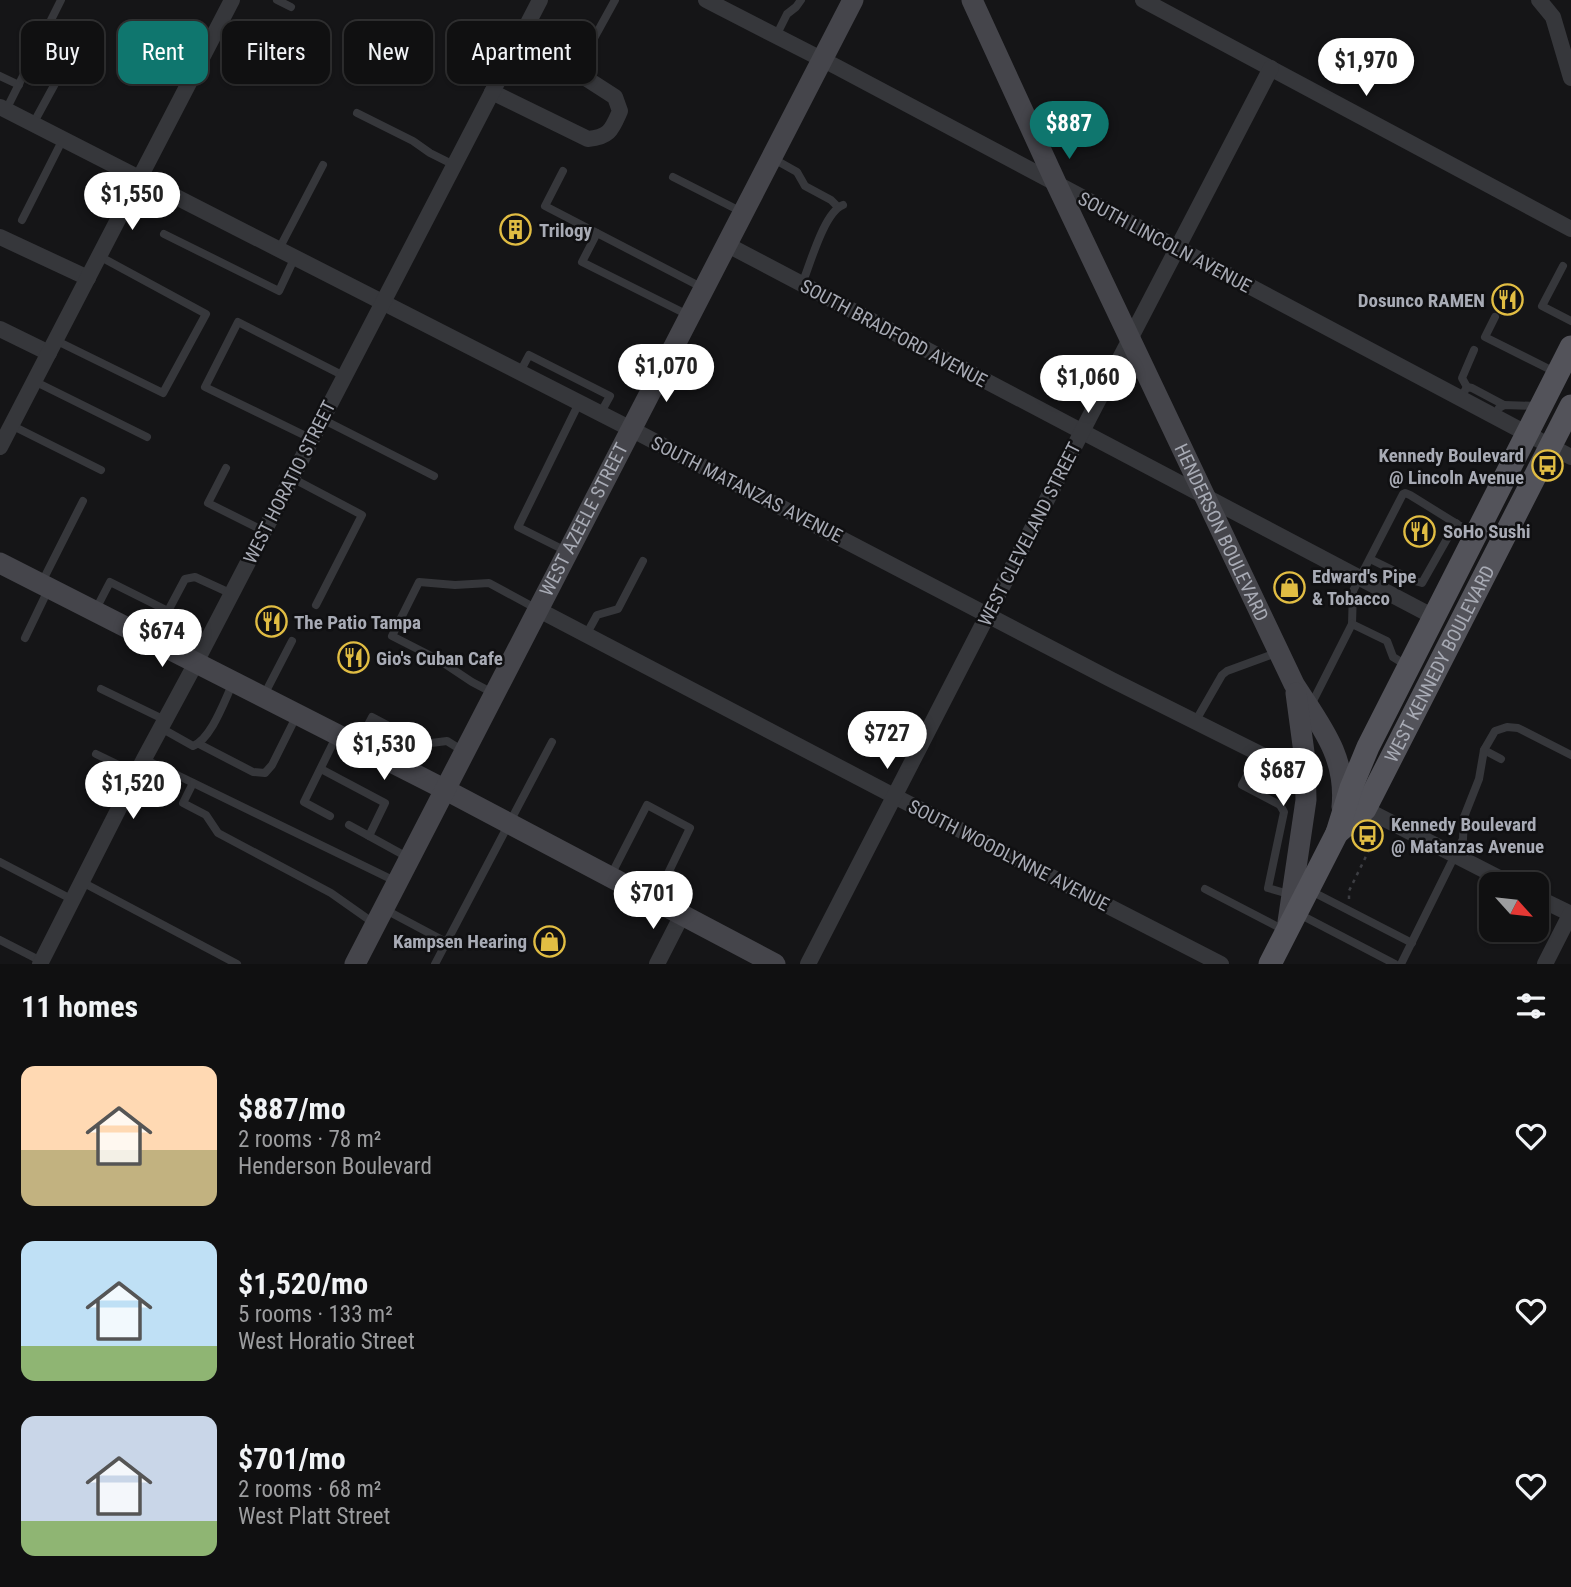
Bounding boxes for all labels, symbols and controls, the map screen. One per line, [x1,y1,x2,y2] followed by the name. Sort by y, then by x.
[21,21,104,84] chip: Buy
[118,21,208,84] chip: Rent
[222,21,330,84] chip: Filters
[344,21,433,84] chip: New
[447,21,596,84] chip: Apartment
[1309,38,1423,98] pin: $1,970
[1334,47,1398,74] text: $1,970
[1028,102,1110,161] pin: $887
[1046,110,1092,137] text: $887
[75,173,189,232] pin: $1,550
[100,181,164,208] text: $1,550
[1074,187,1255,298] street label: SOUTH LINCOLN AVENUE
[499,213,533,247] building icon: Trilogy
[539,219,593,242] place label: Trilogy
[796,274,991,392] street label: SOUTH BRADFORD AVENUE
[1491,283,1525,317] restaurant icon: Dosunco RAMEN
[1358,289,1485,312] place label: Dosunco RAMEN
[609,344,723,404] pin: $1,070
[634,353,698,380] text: $1,070
[1031,356,1145,415] pin: $1,060
[1056,364,1120,391] text: $1,060
[238,397,341,568] street label: WEST HORATIO STREET
[647,431,846,548] street label: SOUTH MATANZAS AVENUE
[535,439,633,600] street label: WEST AZEELE STREET
[973,439,1086,630] street label: WEST CLEVELAND STREET
[1170,440,1273,625] street label: HENDERSON BOULEVARD
[1379,444,1524,489] place label: Kennedy Boulevard @ Lincoln Avenue
[1530,449,1564,483] bus stop icon: Kennedy Boulevard @ Lincoln Avenue
[1403,514,1437,548] restaurant icon: SoHo Sushi
[1443,520,1531,543] place label: SoHo Sushi
[1380,562,1500,766] street label: WEST KENNEDY BOULEVARD
[1312,565,1416,610] place label: Edward's Pipe & Tobacco
[1272,570,1306,604] shop icon: Edward's Pipe & Tobacco
[254,605,288,639] restaurant icon: The Patio Tampa
[121,610,203,669] pin: $674
[294,611,421,634] place label: The Patio Tampa
[139,618,185,645] text: $674
[336,641,370,675] restaurant icon: Gio's Cuban Cafe
[376,647,503,670] place label: Gio's Cuban Cafe
[846,712,928,771] pin: $727
[864,720,910,747] text: $727
[327,722,441,782] pin: $1,530
[352,731,416,758] text: $1,530
[1242,748,1324,808] pin: $687
[1260,757,1306,784] text: $687
[76,762,190,821] pin: $1,520
[101,770,165,797] text: $1,520
[904,795,1113,916] street label: SOUTH WOODLYNNE AVENUE
[1391,813,1544,858] place label: Kennedy Boulevard @ Matanzas Avenue
[1351,818,1385,852] bus stop icon: Kennedy Boulevard @ Matanzas Avenue
[612,872,694,931] pin: $701
[1479,872,1549,942] north arrow
[1479,872,1549,942] map controls
[630,880,676,907] text: $701
[533,924,567,958] shop icon: Kampsen Hearing
[393,930,527,953] place label: Kampsen Hearing
[1512,987,1550,1025] icon: filters
[21,989,138,1024] text: 11 homes
[238,1091,346,1126] text: $887/mo
[77,1094,161,1178] icon: home
[1512,1117,1550,1155] icon: heart
[238,1126,381,1153] text: 2 rooms · 78 m²
[238,1153,432,1180] text: Henderson Boulevard
[238,1266,368,1301] text: $1,520/mo
[77,1269,161,1353] icon: home
[1512,1292,1550,1330] icon: heart
[238,1301,393,1328] text: 5 rooms · 133 m²
[238,1328,415,1355] text: West Horatio Street
[238,1441,346,1476] text: $701/mo
[77,1444,161,1528] icon: home
[1512,1467,1550,1505] icon: heart
[238,1476,381,1503] text: 2 rooms · 68 m²
[238,1503,390,1530] text: West Platt Street

